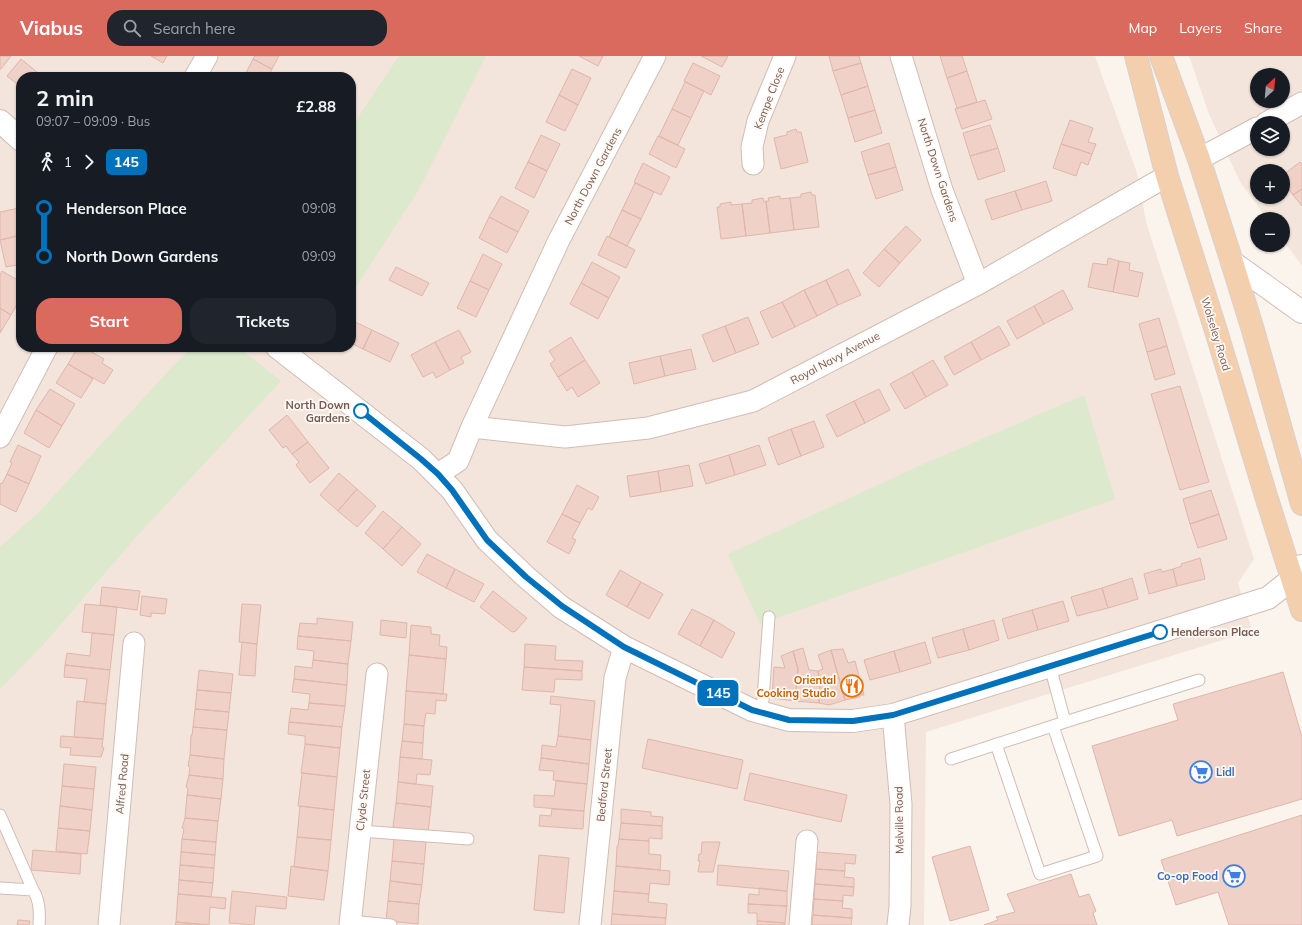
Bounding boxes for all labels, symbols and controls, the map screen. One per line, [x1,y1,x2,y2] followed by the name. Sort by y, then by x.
[107,10,387,46] search box
[20,16,83,40] text: Viabus
[121,17,143,39] icon: search
[153,19,236,38] text: Search here
[1128,19,1157,37] text: Map
[1179,19,1222,37] text: Layers
[1244,19,1282,37] text: Share
[751,65,787,131] street label: Kempe Close
[1250,68,1290,108] north arrow
[1250,68,1290,252] map controls
[36,84,94,112] text: 2 min
[296,97,336,116] text: £2.88
[36,113,150,129] text: 09:07 – 09:09 · Bus
[915,116,961,224] street label: North Down Gardens
[1250,116,1290,156] button: layers
[561,125,625,227] street label: North Down Gardens
[36,151,58,173] icon: walk
[78,151,100,173] icon: forward
[114,153,139,171] text: 145
[64,154,72,170] text: 1
[1250,164,1290,204] button: +
[66,199,187,218] text: Henderson Place
[302,200,336,216] text: 09:08
[1250,212,1290,252] button: −
[66,247,218,266] text: North Down Gardens
[302,248,336,264] text: 09:09
[1198,296,1234,372] street label: Wolseley Road
[36,298,182,344] button: Start
[190,298,336,344] button: Tickets
[788,329,882,387] street label: Royal Navy Avenue
[286,398,350,425] place label: North Down Gardens
[353,403,369,419] marker: North Down Gardens
[1152,624,1168,640] marker: Henderson Place
[1171,625,1259,639] place label: Henderson Place
[756,673,836,700] place label: Oriental Cooking Studio
[839,673,865,699] restaurant icon: Oriental Cooking Studio
[695,680,741,706] line badge: 145
[705,684,731,702] text: 145
[593,747,615,822] street label: Bedford Street
[112,753,132,815] street label: Alfred Road
[1188,759,1214,785] supermarket icon: Lidl
[1216,765,1235,779] place label: Lidl
[353,768,373,831] street label: Clyde Street
[891,786,907,854] street label: Melville Road
[1221,863,1247,889] supermarket icon: Co-op Food
[1157,869,1218,883] place label: Co-op Food

